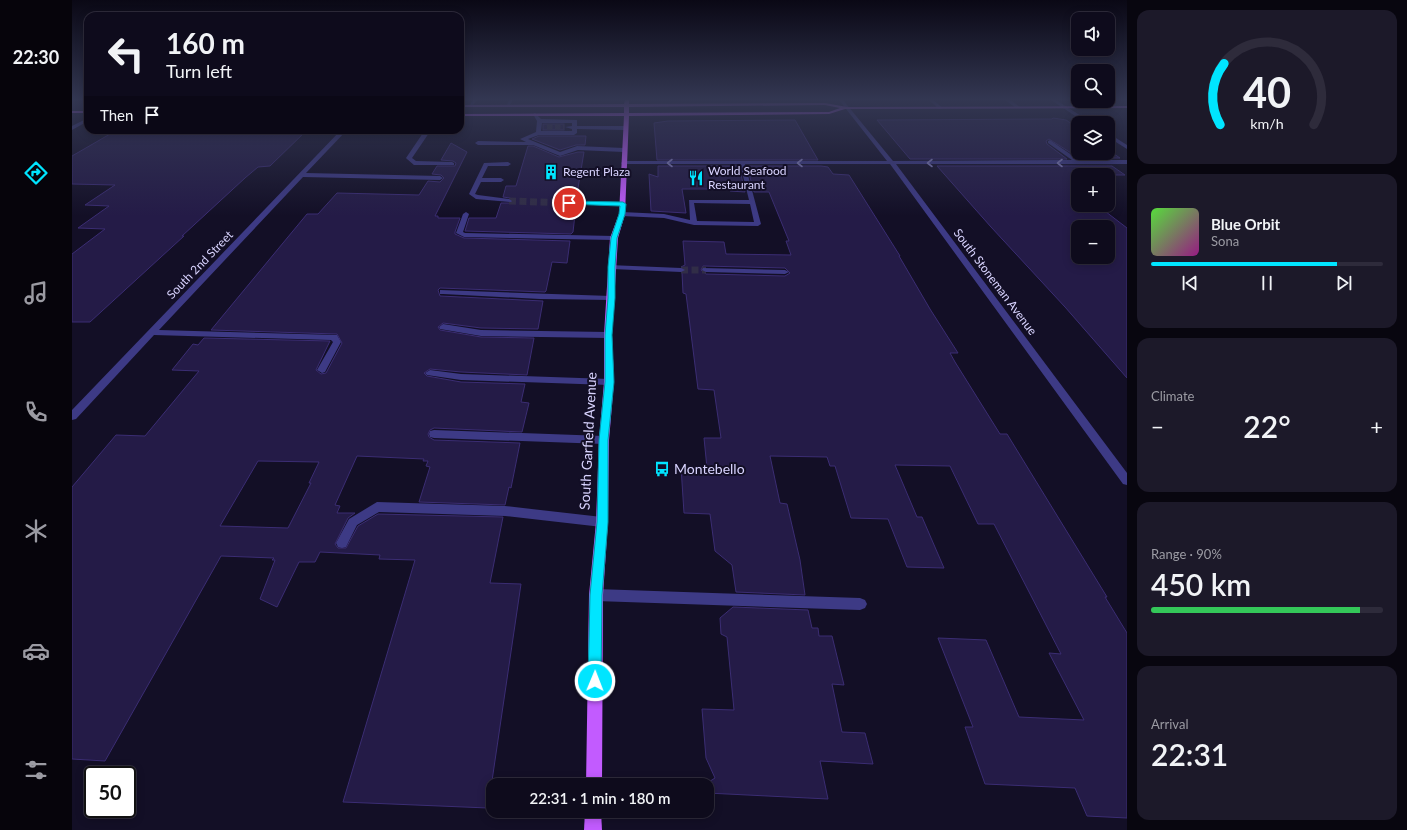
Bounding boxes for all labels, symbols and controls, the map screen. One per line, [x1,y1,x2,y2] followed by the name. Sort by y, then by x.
[1071,12,1115,264] map controls
[1071,12,1115,56] button: sound
[166,26,245,60] text: 160 m
[100,28,152,80] icon: left
[13,46,59,68] text: 22:30
[166,60,232,82] text: Turn left
[1071,64,1115,108] button: search
[1243,67,1291,117] text: 40
[141,104,163,126] icon: arrive
[100,106,133,124] text: Then
[1250,115,1284,132] text: km/h
[1071,116,1115,160] button: layers
[1057,158,1063,167] one-way arrow
[22,159,50,187] icon: directions
[667,159,673,167] one-way arrow
[797,159,803,167] one-way arrow
[927,159,933,167] one-way arrow
[542,163,560,181] building icon: Regent Plaza
[708,163,787,192] place label: World Seafood Restaurant
[563,164,630,179] place label: Regent Plaza
[1071,168,1115,212] button: +
[687,169,705,187] restaurant icon: World Seafood Restaurant
[552,186,586,220] pin
[558,192,580,214] icon: arrive
[1211,215,1280,233] text: Blue Orbit
[1071,220,1115,264] button: −
[950,226,1040,338] street label: South Stoneman Avenue
[163,227,236,302] street label: South 2nd Street
[1211,233,1239,249] text: Sona
[1179,272,1201,294] icon: previous
[1256,272,1278,294] icon: pause
[1333,272,1355,294] icon: next
[22,279,50,307] icon: music
[575,372,600,510] street label: South Garfield Avenue
[1151,388,1194,404] text: Climate
[22,398,50,426] icon: phone
[1243,408,1291,444] text: 22°
[1151,413,1164,440] text: −
[1370,413,1383,440] text: +
[653,460,671,478] bus stop icon: Montebello
[674,460,745,477] place label: Montebello
[22,517,50,545] icon: climate
[1151,546,1222,562] text: Range · 90%
[1151,566,1251,602] text: 450 km
[22,637,50,665] icon: car
[574,660,616,702] position arrow
[1151,716,1188,732] text: Arrival
[1151,736,1228,772] text: 22:31
[22,756,50,784] icon: filters
[84,766,136,818] speed limit sign: 50
[530,789,670,807] text: 22:31 · 1 min · 180 m

